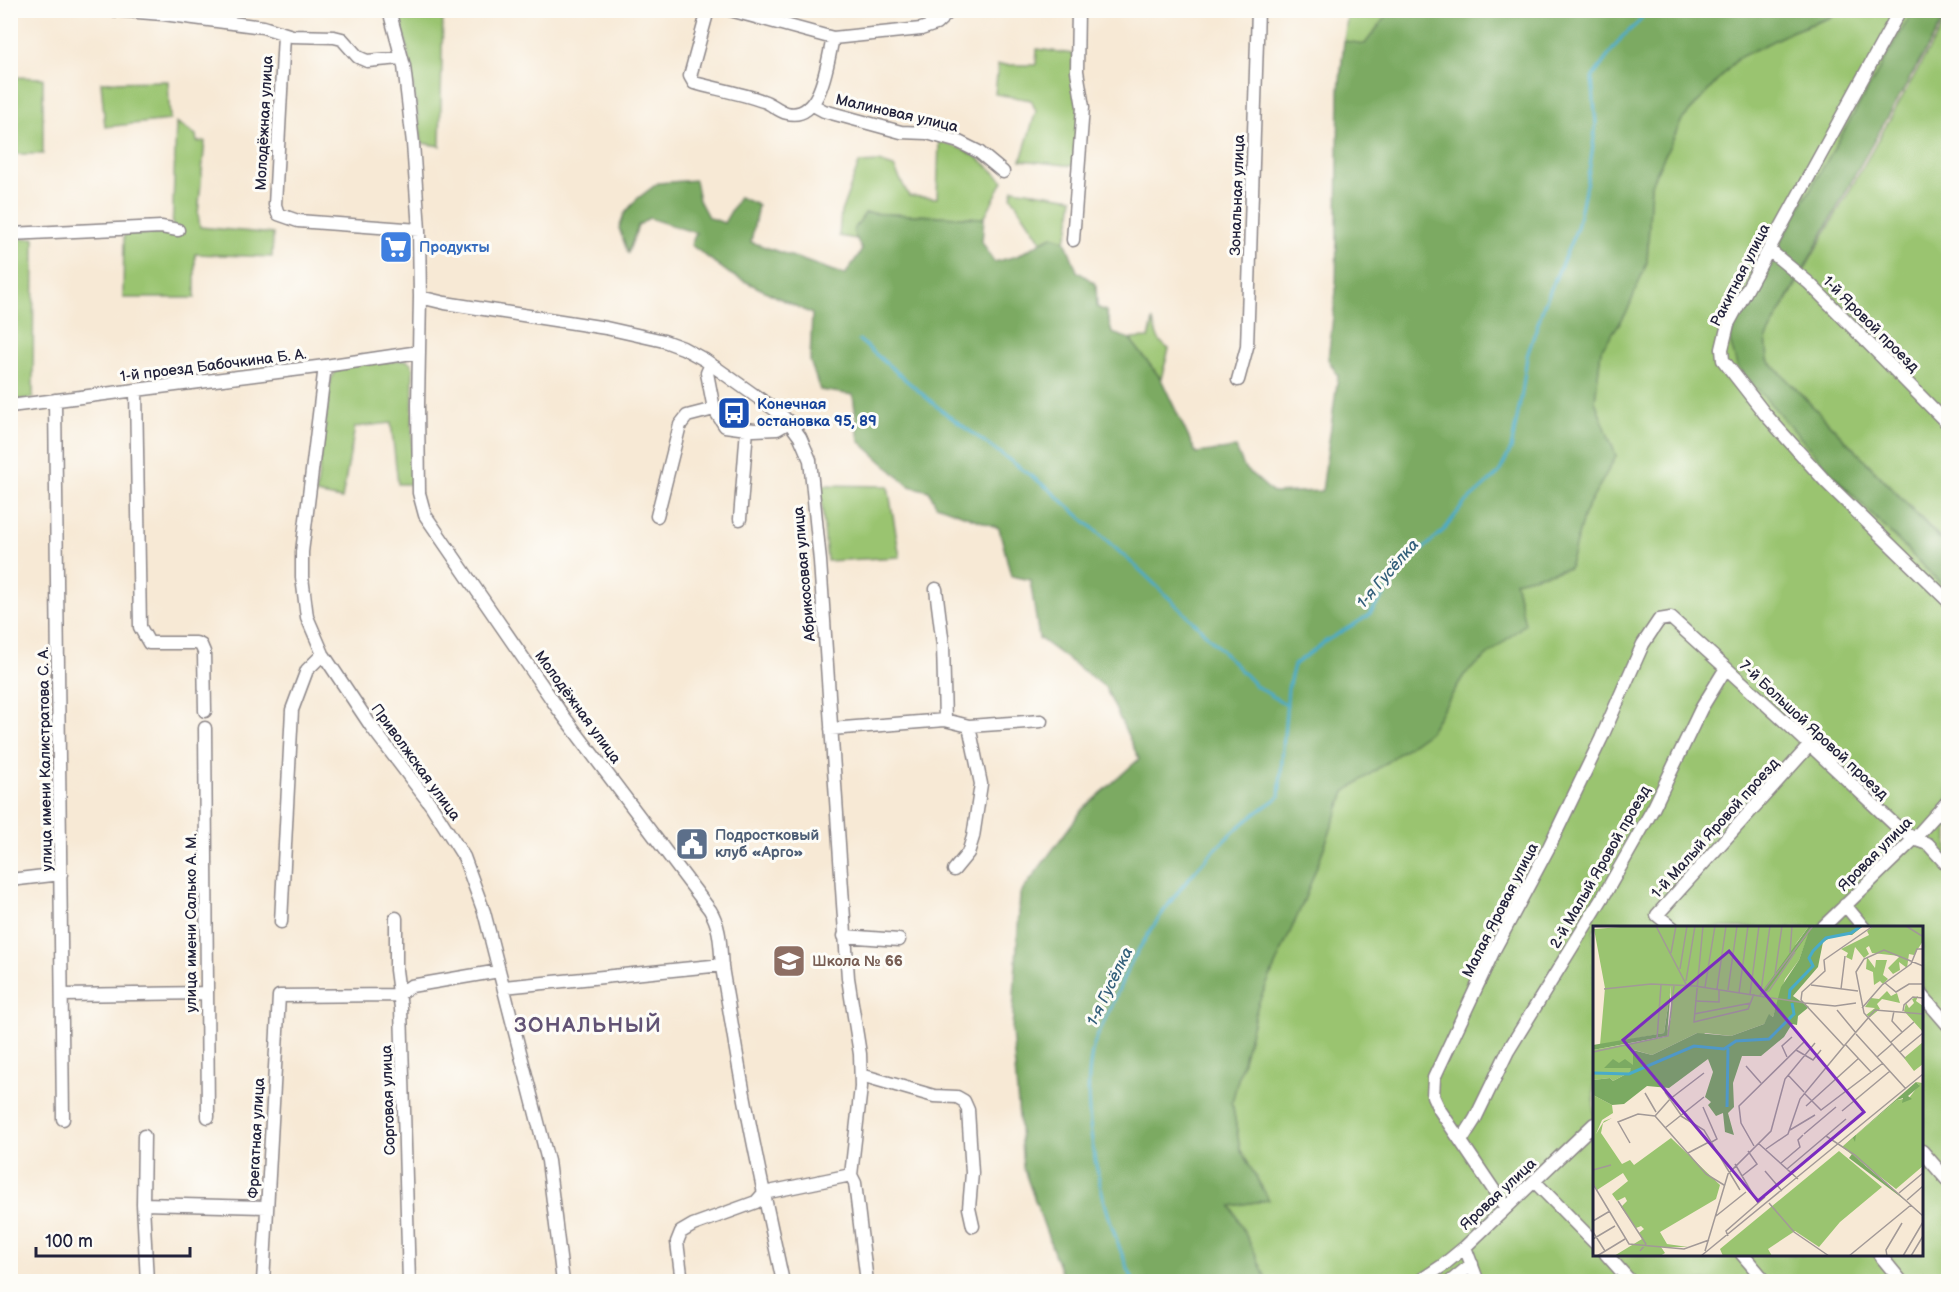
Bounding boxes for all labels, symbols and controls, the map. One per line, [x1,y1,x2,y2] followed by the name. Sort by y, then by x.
[251,55,278,191] street label: Молодёжная улица
[834,90,960,137] street label: Малиновая улица
[1226,134,1249,256] street label: Зональная улица
[1706,220,1775,330] street label: Ракитная улица
[378,229,414,265] supermarket icon: Продукты
[419,238,490,257] place label: Продукты
[1818,272,1923,377] street label: 1-й Яровой проезд
[119,345,308,386] street label: 1-й проезд Бабочкина Б. А.
[716,395,752,431] bus stop icon: Конечная остановка 95, 89
[757,395,877,431] place label: Конечная остановка 95, 89
[789,506,820,643] street label: Абрикосовая улица
[1353,536,1423,612] water label: 1-я Гусёлка
[34,646,57,871] street label: улица имени Калистратова С. А.
[530,647,625,768] street label: Молодёжная улица
[1735,656,1892,804] street label: 7-й Большой Яровой проезд
[367,700,465,825] street label: Приволжская улица
[1647,754,1783,902] street label: 1-й Малый Яровой проезд
[1546,782,1655,952] street label: 2-й Малый Яровой проезд
[1834,813,1917,896] street label: Яровая улица
[674,826,710,862] public building icon: Подростковый клуб «Арго»
[715,826,819,862] place label: Подростковый клуб «Арго»
[182,833,201,1013] street label: улица имени Салько А. М.
[1458,840,1543,981] street label: Малая Яровая улица
[1593,926,1923,1256] inset map
[771,943,807,979] school or university icon: Школа № 66
[1083,944,1137,1029] water label: 1-я Гусёлка
[812,952,903,971] place label: Школа № 66
[514,1012,662,1038] district label: ЗОНАЛЬНЫЙ
[377,1044,400,1155] street label: Сорговая улица
[244,1077,269,1199] street label: Фрегатная улица
[1456,1154,1541,1235] street label: Яровая улица
[36,1220,190,1258] scale bar
[45,1231,93,1252] text: 100 m

